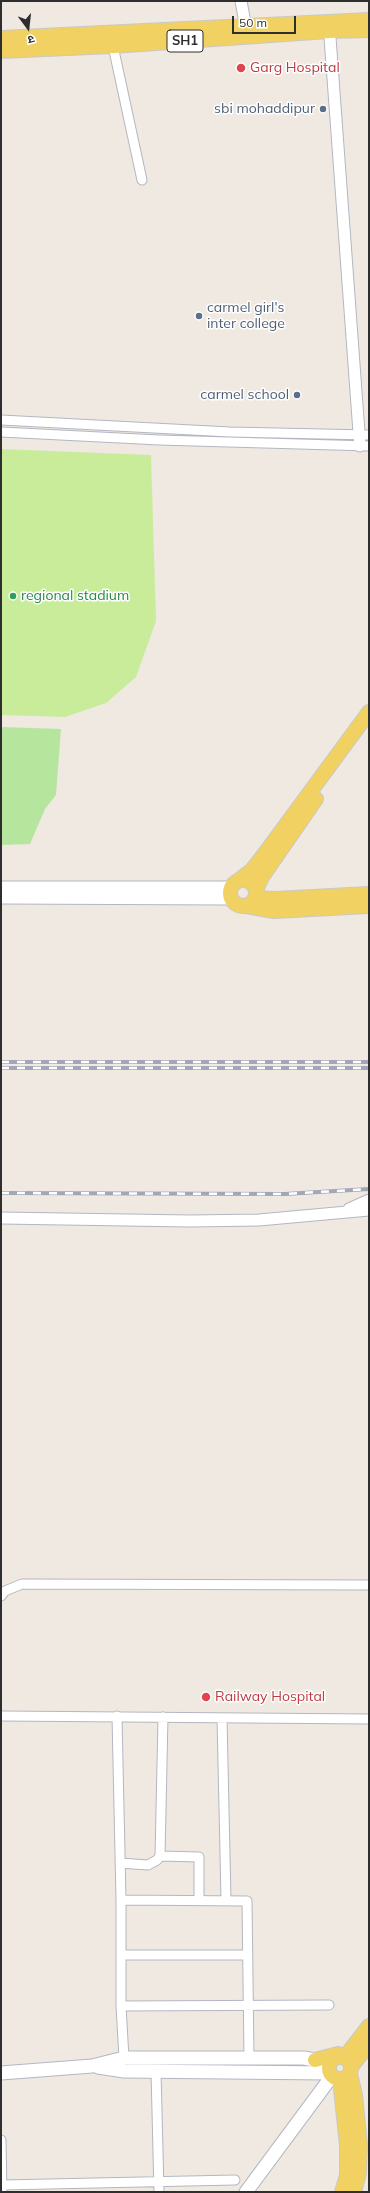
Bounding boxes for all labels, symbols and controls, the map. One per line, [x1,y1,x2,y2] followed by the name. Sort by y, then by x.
[8,8,48,48] north arrow
[234,8,298,34] scale bar
[239,15,267,30] text: 50 m
[167,30,203,52] road number: SH1
[26,32,36,47] text: उ
[250,60,340,76] place label: Garg Hospital
[235,62,247,74] marker: Garg Hospital
[214,101,315,117] place label: sbi mohaddipur
[318,104,328,114] marker: sbi mohaddipur
[207,300,285,332] place label: carmel girl's inter college
[194,311,204,321] marker: carmel girl's inter college
[200,387,289,403] place label: carmel school
[292,390,302,400] marker: carmel school
[21,588,129,604] place label: regional stadium
[8,591,18,601] marker: regional stadium
[215,1689,325,1705] place label: Railway Hospital
[200,1691,212,1703] marker: Railway Hospital

